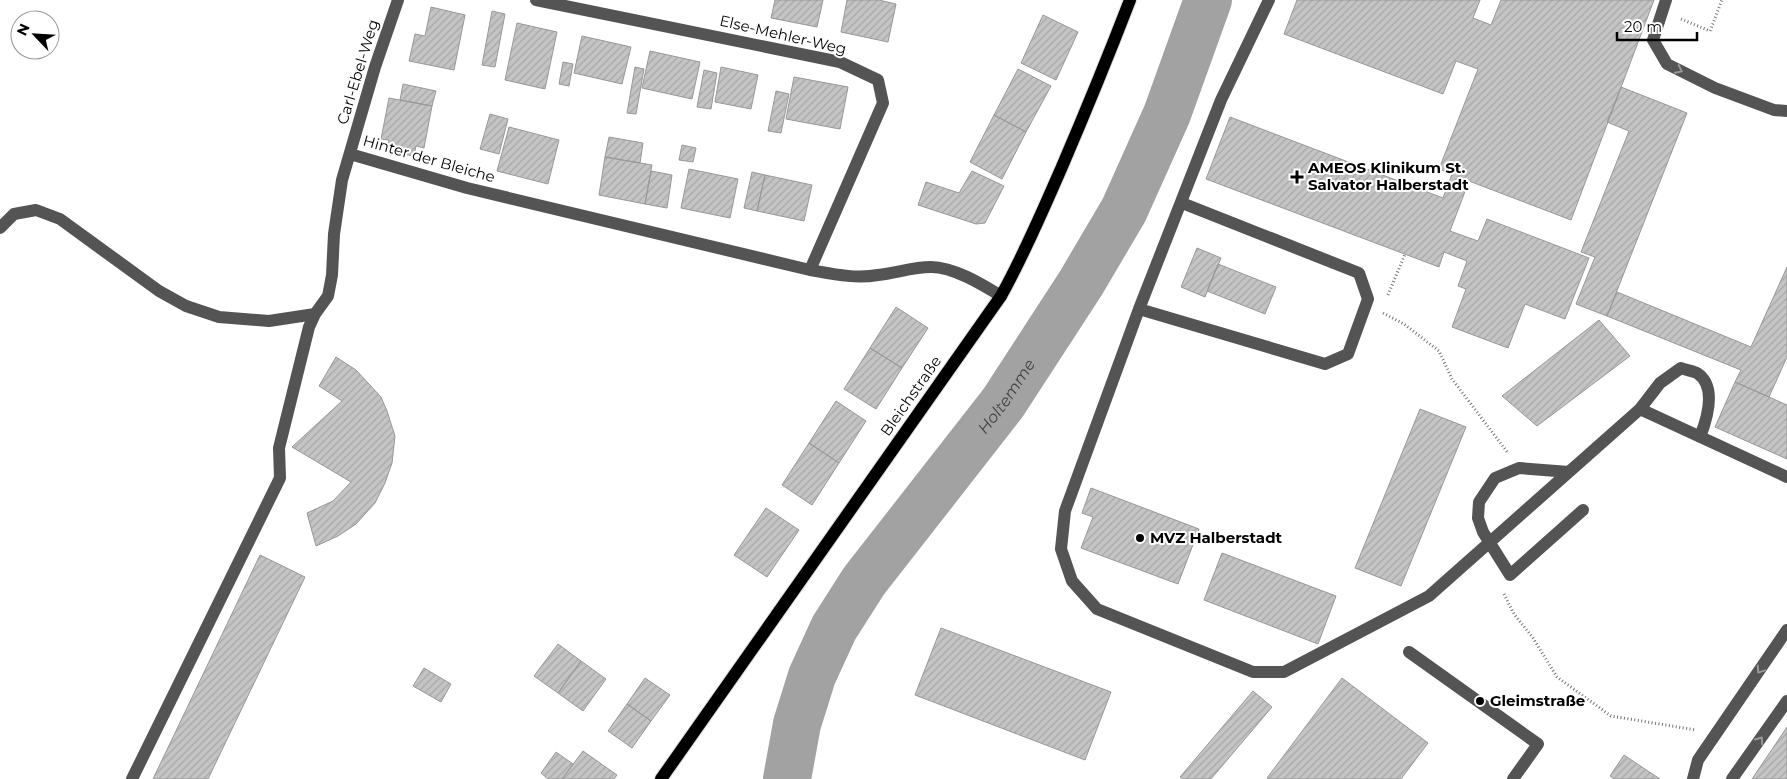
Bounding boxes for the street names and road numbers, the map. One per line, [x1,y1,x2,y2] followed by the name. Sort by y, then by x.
[718,11,848,58] street label: Else-Mehler-Weg
[333,17,383,127] street label: Carl-Ebel-Weg
[361,131,497,186] street label: Hinter der Bleiche
[876,352,945,440] street label: Bleichstraße

